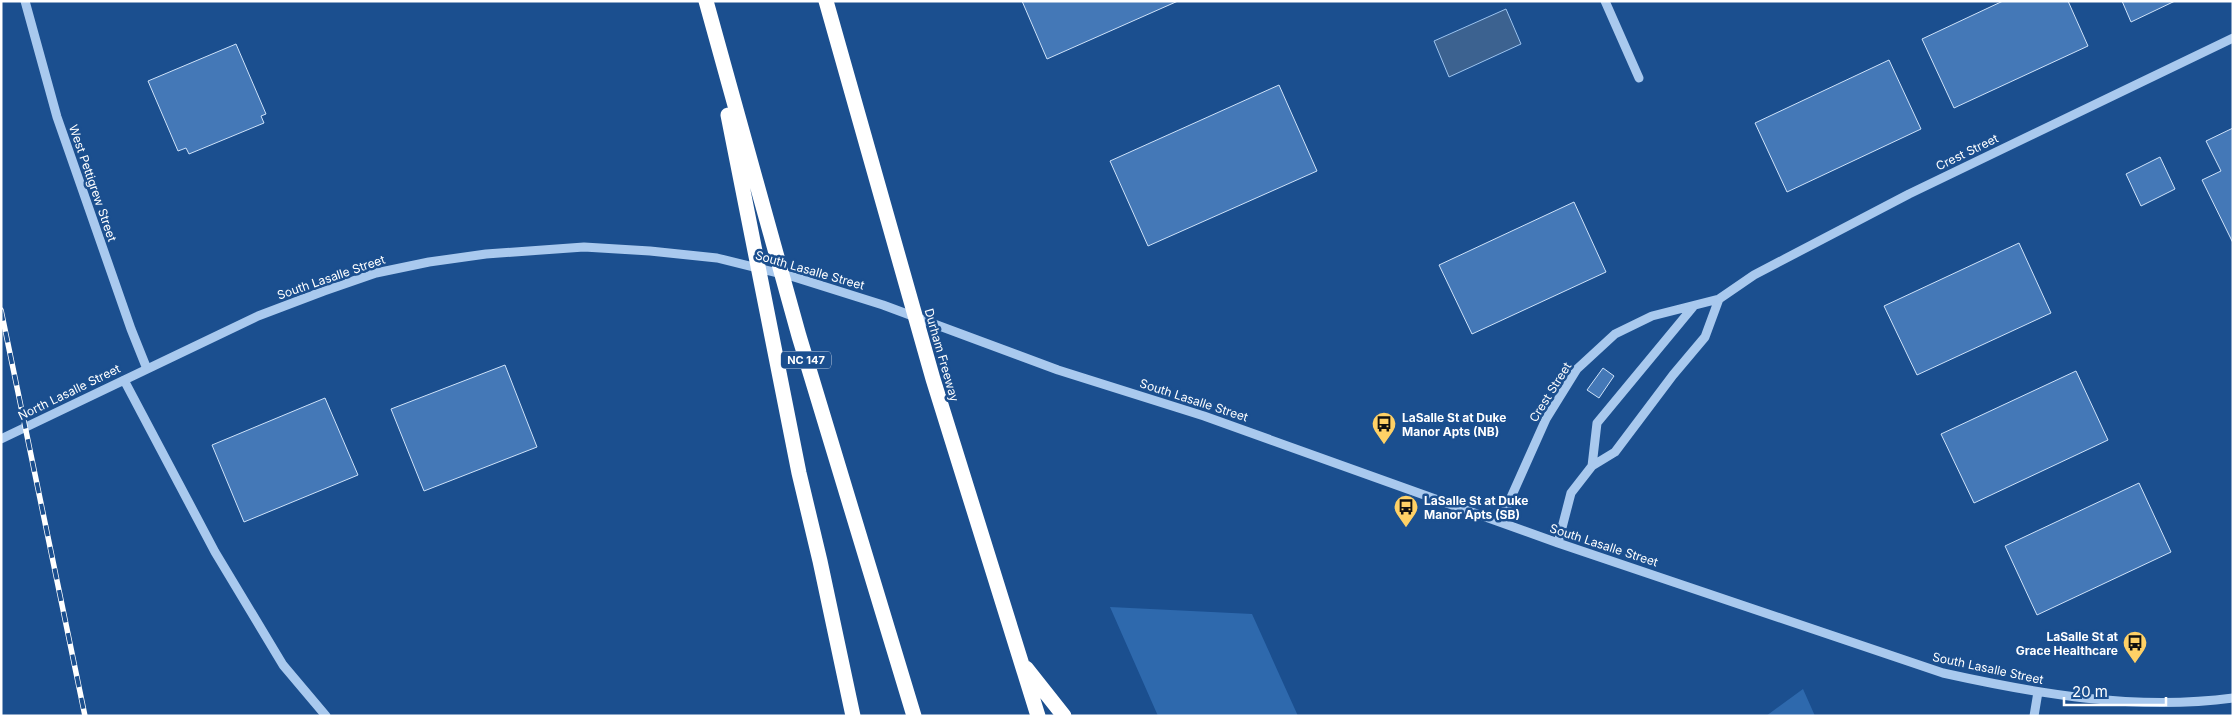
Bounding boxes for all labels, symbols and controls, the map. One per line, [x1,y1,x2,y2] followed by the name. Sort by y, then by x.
[66,123,120,243] street label: West Pettigrew Street
[1933,130,2001,174] street label: Crest Street
[754,247,866,293] street label: South Lasalle Street
[275,251,387,302] street label: South Lasalle Street
[922,307,963,404] street label: Durham Freeway
[781,352,831,368] road number: NC 147
[1526,359,1574,425] street label: Crest Street
[15,361,123,423] street label: North Lasalle Street
[1138,375,1250,425] street label: South Lasalle Street
[1402,410,1506,439] place label: LaSalle St at Duke Manor Apts (NB)
[1371,411,1397,445] bus stop icon: LaSalle St at Duke Manor Apts (NB)
[1424,493,1528,522] place label: LaSalle St at Duke Manor Apts (SB)
[1393,494,1419,528] bus stop icon: LaSalle St at Duke Manor Apts (SB)
[1548,520,1660,570] street label: South Lasalle Street
[2016,629,2119,658] place label: LaSalle St at Grace Healthcare
[2122,630,2148,664] bus stop icon: LaSalle St at Grace Healthcare
[1931,649,2045,687] street label: South Lasalle Street
[2064,674,2166,706] scale bar
[2072,682,2108,701] text: 20 m

